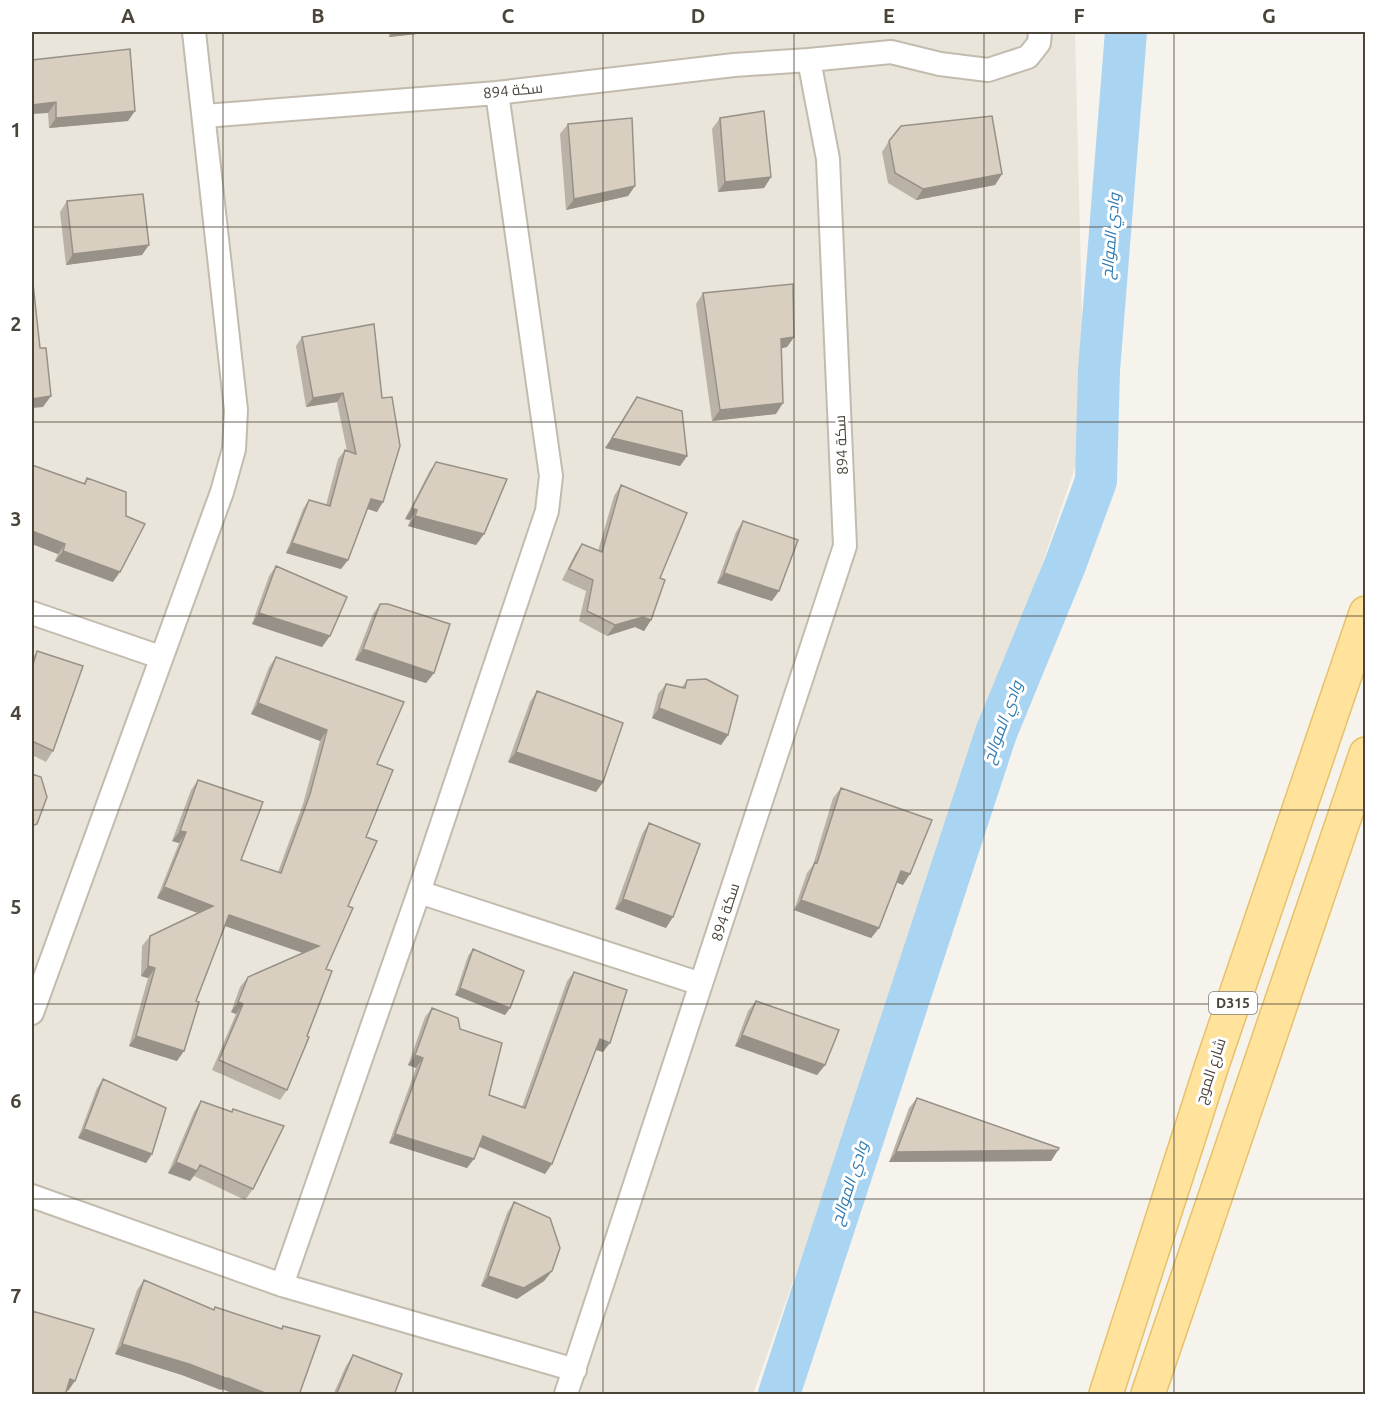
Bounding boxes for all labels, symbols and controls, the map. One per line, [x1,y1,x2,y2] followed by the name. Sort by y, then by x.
[121,4,135,27] text: A
[311,4,325,27] text: B
[502,4,515,27] text: C
[691,4,705,27] text: D
[883,4,895,27] text: E
[1073,4,1085,27] text: F
[1262,4,1276,27] text: G
[482,78,544,102] street label: سكة 894
[10,118,22,141] text: 1
[1097,191,1127,281] water label: وادي الموالح
[10,312,22,335] text: 2
[831,415,851,475] street label: سكة 894
[10,507,22,530] text: 3
[978,677,1029,768] water label: وادي الموالح
[10,701,22,724] text: 4
[708,881,742,943] street label: سكة 894
[10,895,22,918] text: 5
[1209,992,1257,1014] road number: D315
[1191,1036,1231,1107] street label: شارع الموج
[10,1089,22,1112] text: 6
[827,1138,875,1229] water label: وادي الموالح
[10,1284,22,1307] text: 7

